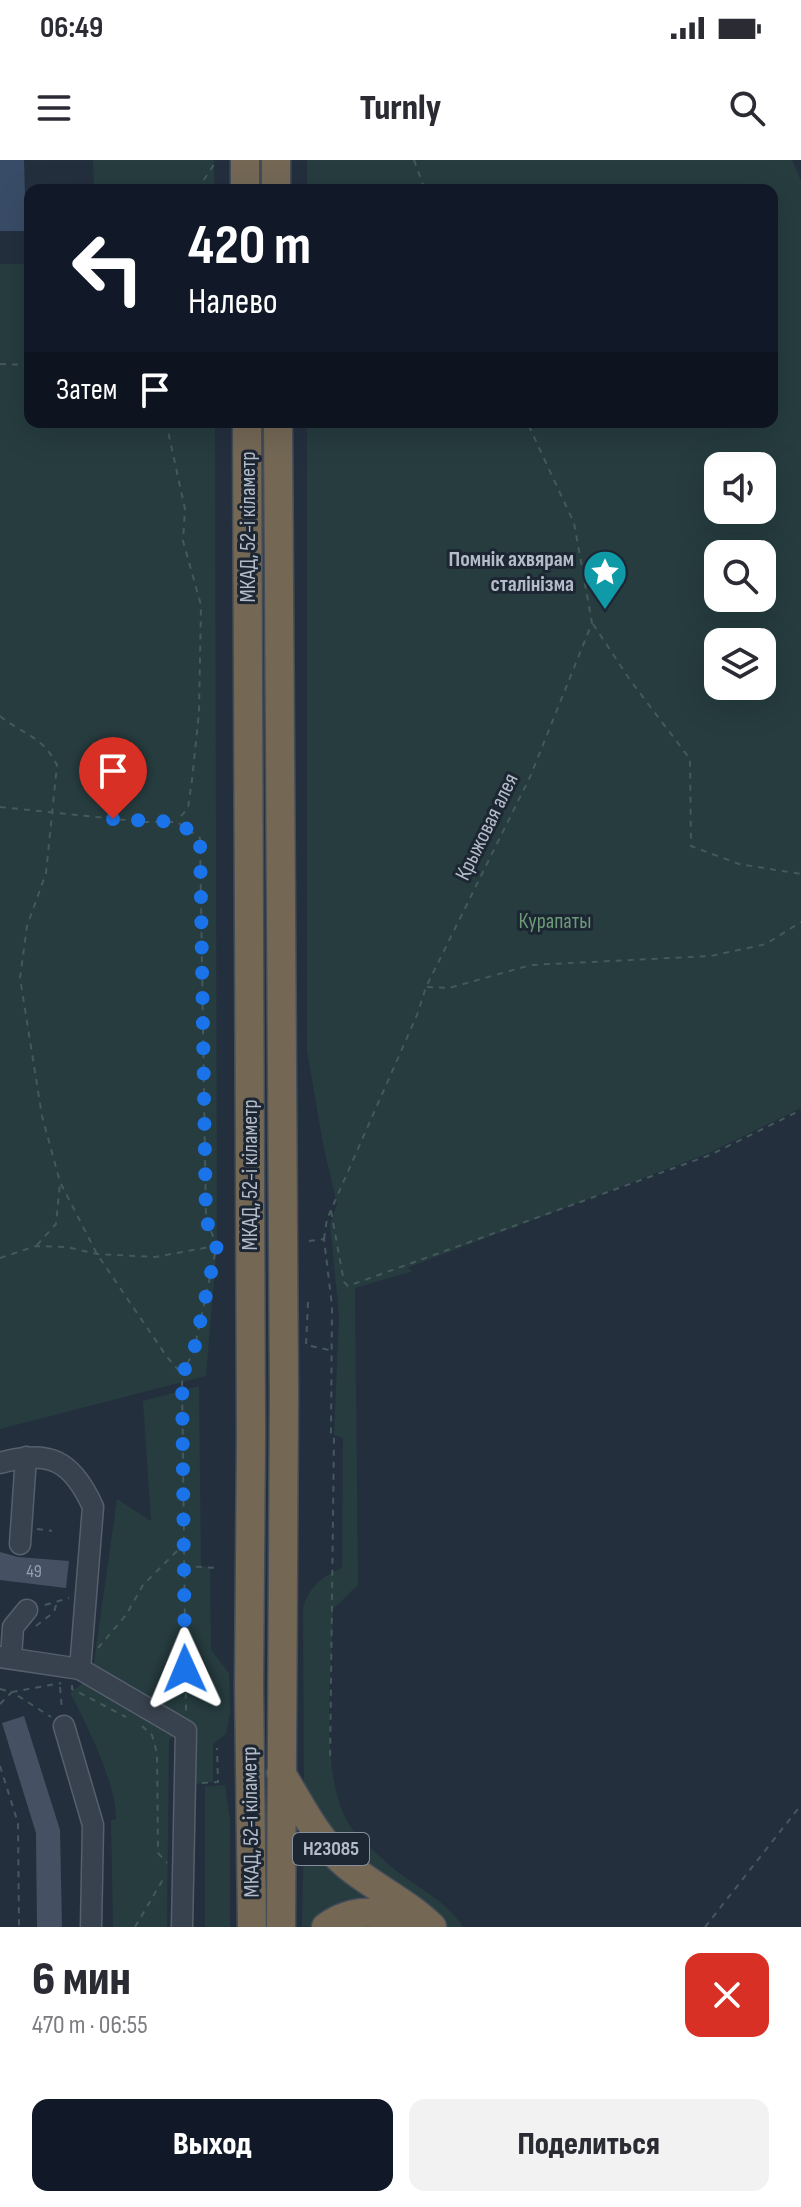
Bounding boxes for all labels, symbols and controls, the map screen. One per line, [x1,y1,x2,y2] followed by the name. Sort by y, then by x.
[40,10,103,46] text: 06:49
[32,86,76,130] icon: menu
[725,86,769,130] icon: search
[360,87,441,130] text: Turnly
[188,213,311,280] text: 420 m
[56,216,160,320] icon: left
[188,281,278,324] text: Налево
[133,368,177,412] icon: arrive
[56,372,117,408] text: Затем
[235,451,262,603] street label: МКАД, 52-і кіламетр
[704,452,776,700] map controls
[704,452,776,524] button: sound
[704,540,776,612] button: search
[449,546,574,598] place label: Помнік ахвярам сталінізма
[581,548,629,611] place icon: Помнік ахвярам сталінізма
[704,628,776,700] button: layers
[79,737,147,819] pin
[91,749,135,793] icon: arrive
[450,769,524,885] street label: Крыжовая алея
[519,908,591,935] park label: Курапаты
[237,1099,264,1251] street label: МКАД, 52-і кіламетр
[26,1561,42,1582] house number: 49
[143,1627,227,1711] position arrow
[236,1746,266,1898] street label: МКАД, 52-і кіламетр
[293,1833,369,1865] road number: Н23085
[32,1951,131,2008] text: 6 мин
[685,1953,769,2037] button: close
[32,2010,148,2041] text: 470 m · 06:55
[32,2099,393,2191] button: Выход
[409,2099,769,2191] button: Поделиться

